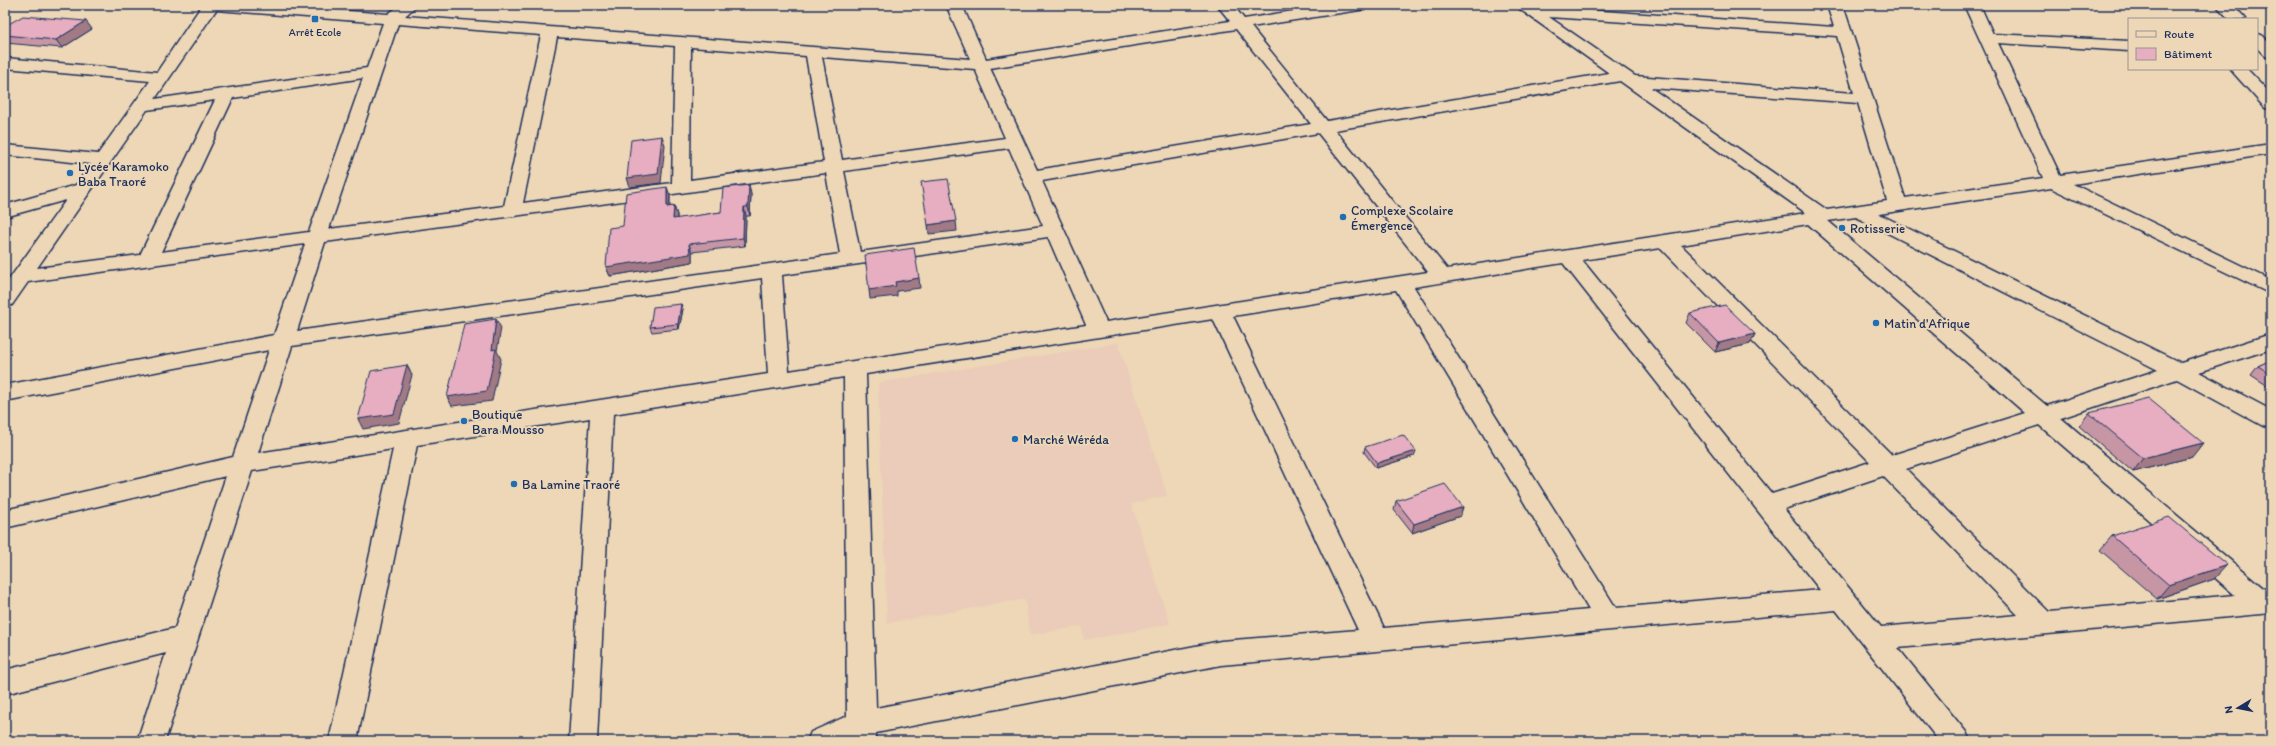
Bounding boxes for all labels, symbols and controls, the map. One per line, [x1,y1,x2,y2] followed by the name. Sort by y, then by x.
[310,14,320,24] marker: Arrêt Ecole
[2128,18,2258,70] legend
[289,26,341,39] place label: Arrêt Ecole
[2164,27,2194,41] text: Route
[2164,47,2213,61] text: Bâtiment
[78,159,169,189] place label: Lycée Karamoko Baba Traoré
[65,168,75,178] marker: Lycée Karamoko Baba Traoré
[1351,203,1453,233] place label: Complexe Scolaire Émergence
[1338,212,1348,222] marker: Complexe Scolaire Émergence
[1850,221,1905,236] place label: Rotisserie
[1837,223,1847,233] marker: Rotisserie
[1884,316,1970,331] place label: Matin d'Afrique
[1871,318,1881,328] marker: Matin d'Afrique
[472,407,545,437] place label: Boutique Bara Mousso
[459,416,469,426] marker: Boutique Bara Mousso
[1023,432,1109,447] place label: Marché Wéréda
[1010,434,1020,444] marker: Marché Wéréda
[522,477,620,492] place label: Ba Lamine Traoré
[509,479,519,489] marker: Ba Lamine Traoré
[2218,688,2258,728] north arrow
[2222,705,2236,714] text: N

